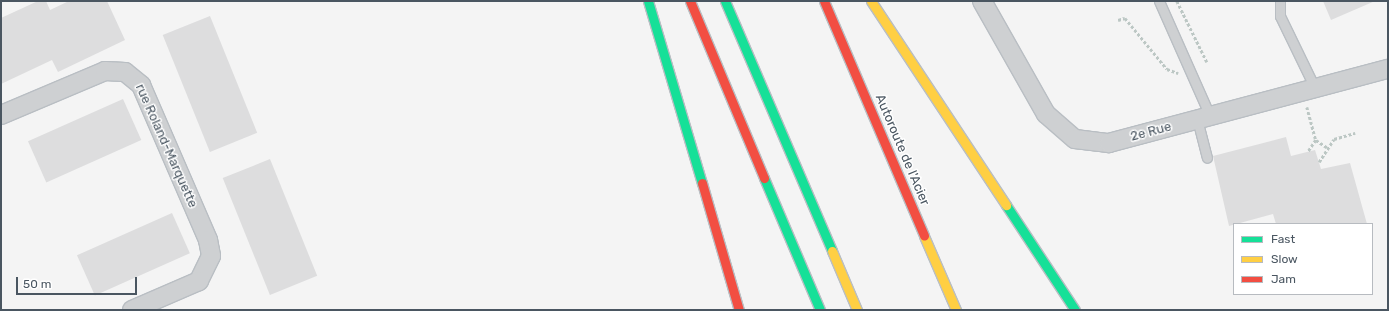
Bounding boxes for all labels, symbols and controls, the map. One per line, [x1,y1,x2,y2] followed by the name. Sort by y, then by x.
[132,82,200,210] street label: rue Roland-Marquette
[872,92,932,208] street label: Autoroute de l'Acier
[1129,119,1173,145] street label: 2e Rue
[1233,223,1373,295] legend
[1271,232,1295,246] text: Fast
[1271,252,1298,266] text: Slow
[18,269,139,295] scale bar
[1271,272,1296,286] text: Jam
[23,277,51,291] text: 50 m

